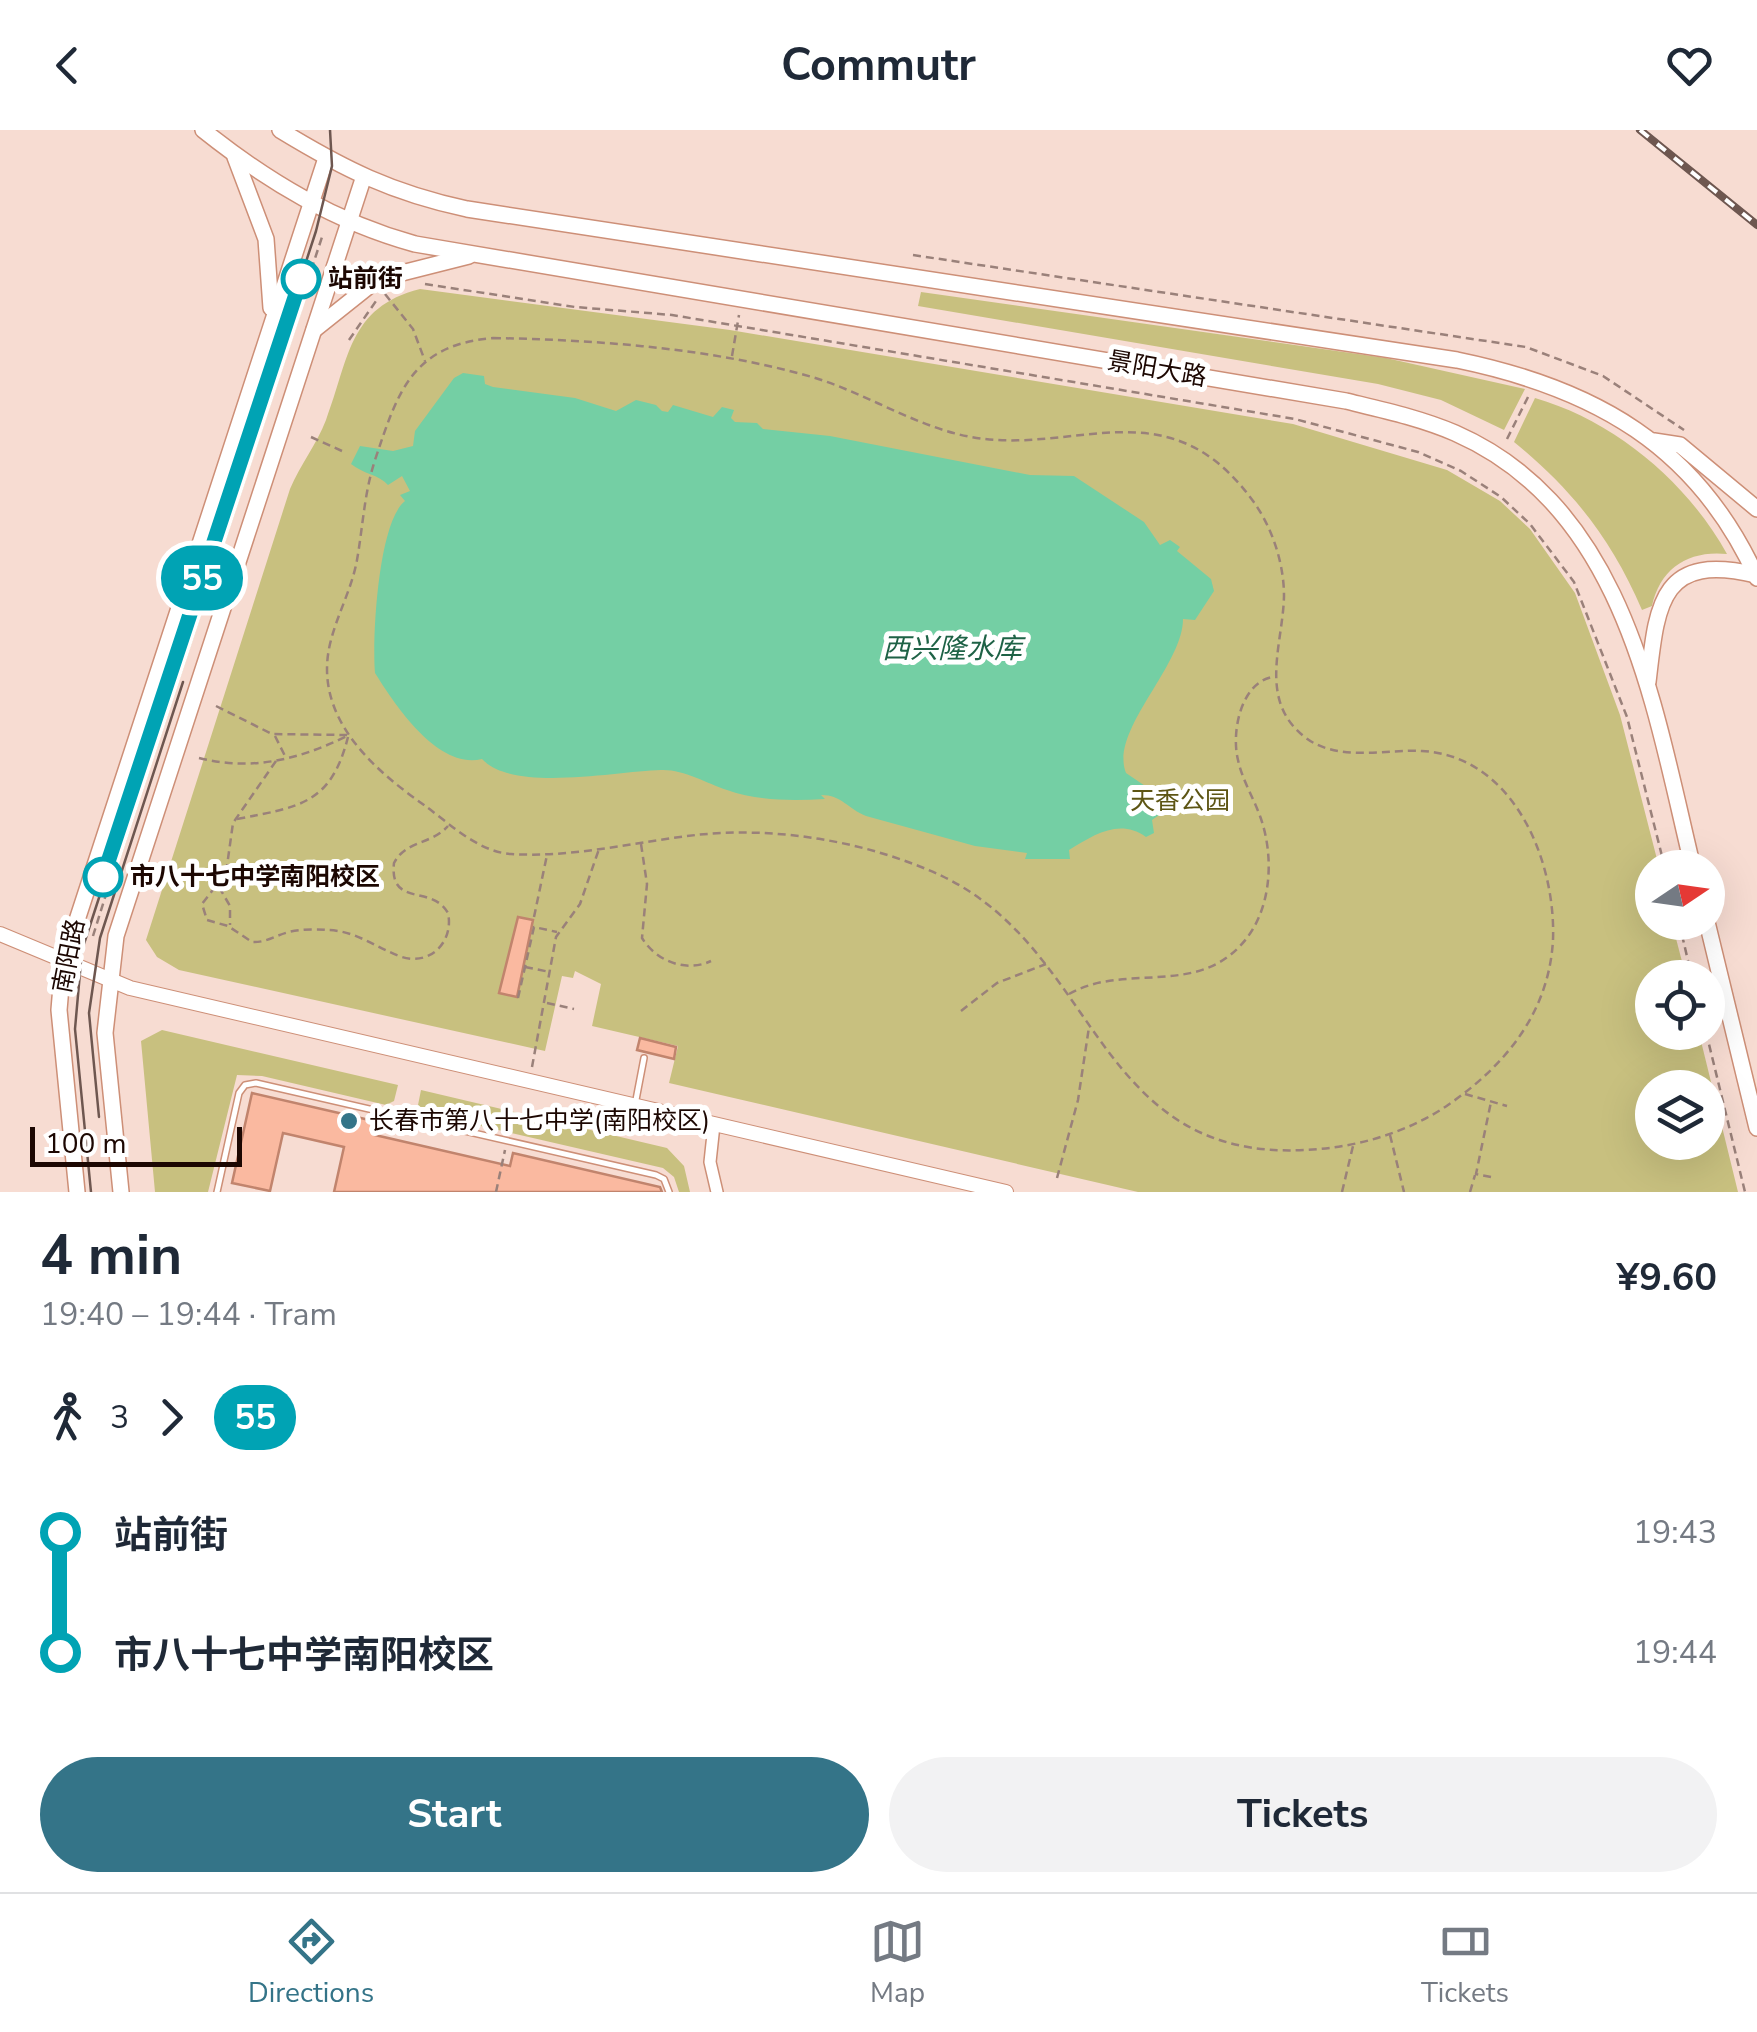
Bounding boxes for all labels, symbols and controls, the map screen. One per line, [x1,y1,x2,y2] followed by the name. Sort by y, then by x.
[781,35,976,96] text: Commutr
[40,38,95,93] icon: back
[1662,38,1717,93] icon: heart
[282,260,320,298] marker: 站前街
[328,262,403,296] place label: 站前街
[1105,344,1209,394] street label: 景阳大路
[157,546,247,610] line badge: 55
[181,555,223,602] text: 55
[882,630,1026,668] water label: 西兴隆水库
[1130,784,1230,818] park label: 天香公园
[1635,850,1725,940] north arrow
[1635,850,1725,1160] map controls
[84,858,122,896] marker: 市八十七中学南阳校区
[130,860,380,894] place label: 市八十七中学南阳校区
[45,916,93,996] street label: 南阳路
[1635,960,1725,1050] button: locate
[1635,1070,1725,1160] button: layers
[369,1104,710,1138] place label: 长春市第八十七中学(南阳校区)
[338,1110,360,1132] marker: 长春市第八十七中学(南阳校区)
[30,1122,242,1166] scale bar
[45,1125,127,1163] text: 100 m
[40,1218,182,1293] text: 4 min
[1616,1252,1717,1303] text: ¥9.60
[40,1293,337,1336] text: 19:40 – 19:44 · Tram
[40,1390,95,1445] icon: walk
[144,1390,199,1445] icon: forward
[234,1394,276,1441] text: 55
[110,1396,129,1439] text: 3
[114,1510,228,1561] text: 站前街
[1633,1511,1717,1554] text: 19:43
[114,1630,494,1681] text: 市八十七中学南阳校区
[1633,1631,1717,1674] text: 19:44
[40,1757,869,1872] button: Start
[889,1757,1717,1872] button: Tickets
[248,1914,374,2012] tab: Directions
[870,1914,925,2012] tab: Map
[1421,1914,1509,2012] tab: Tickets

